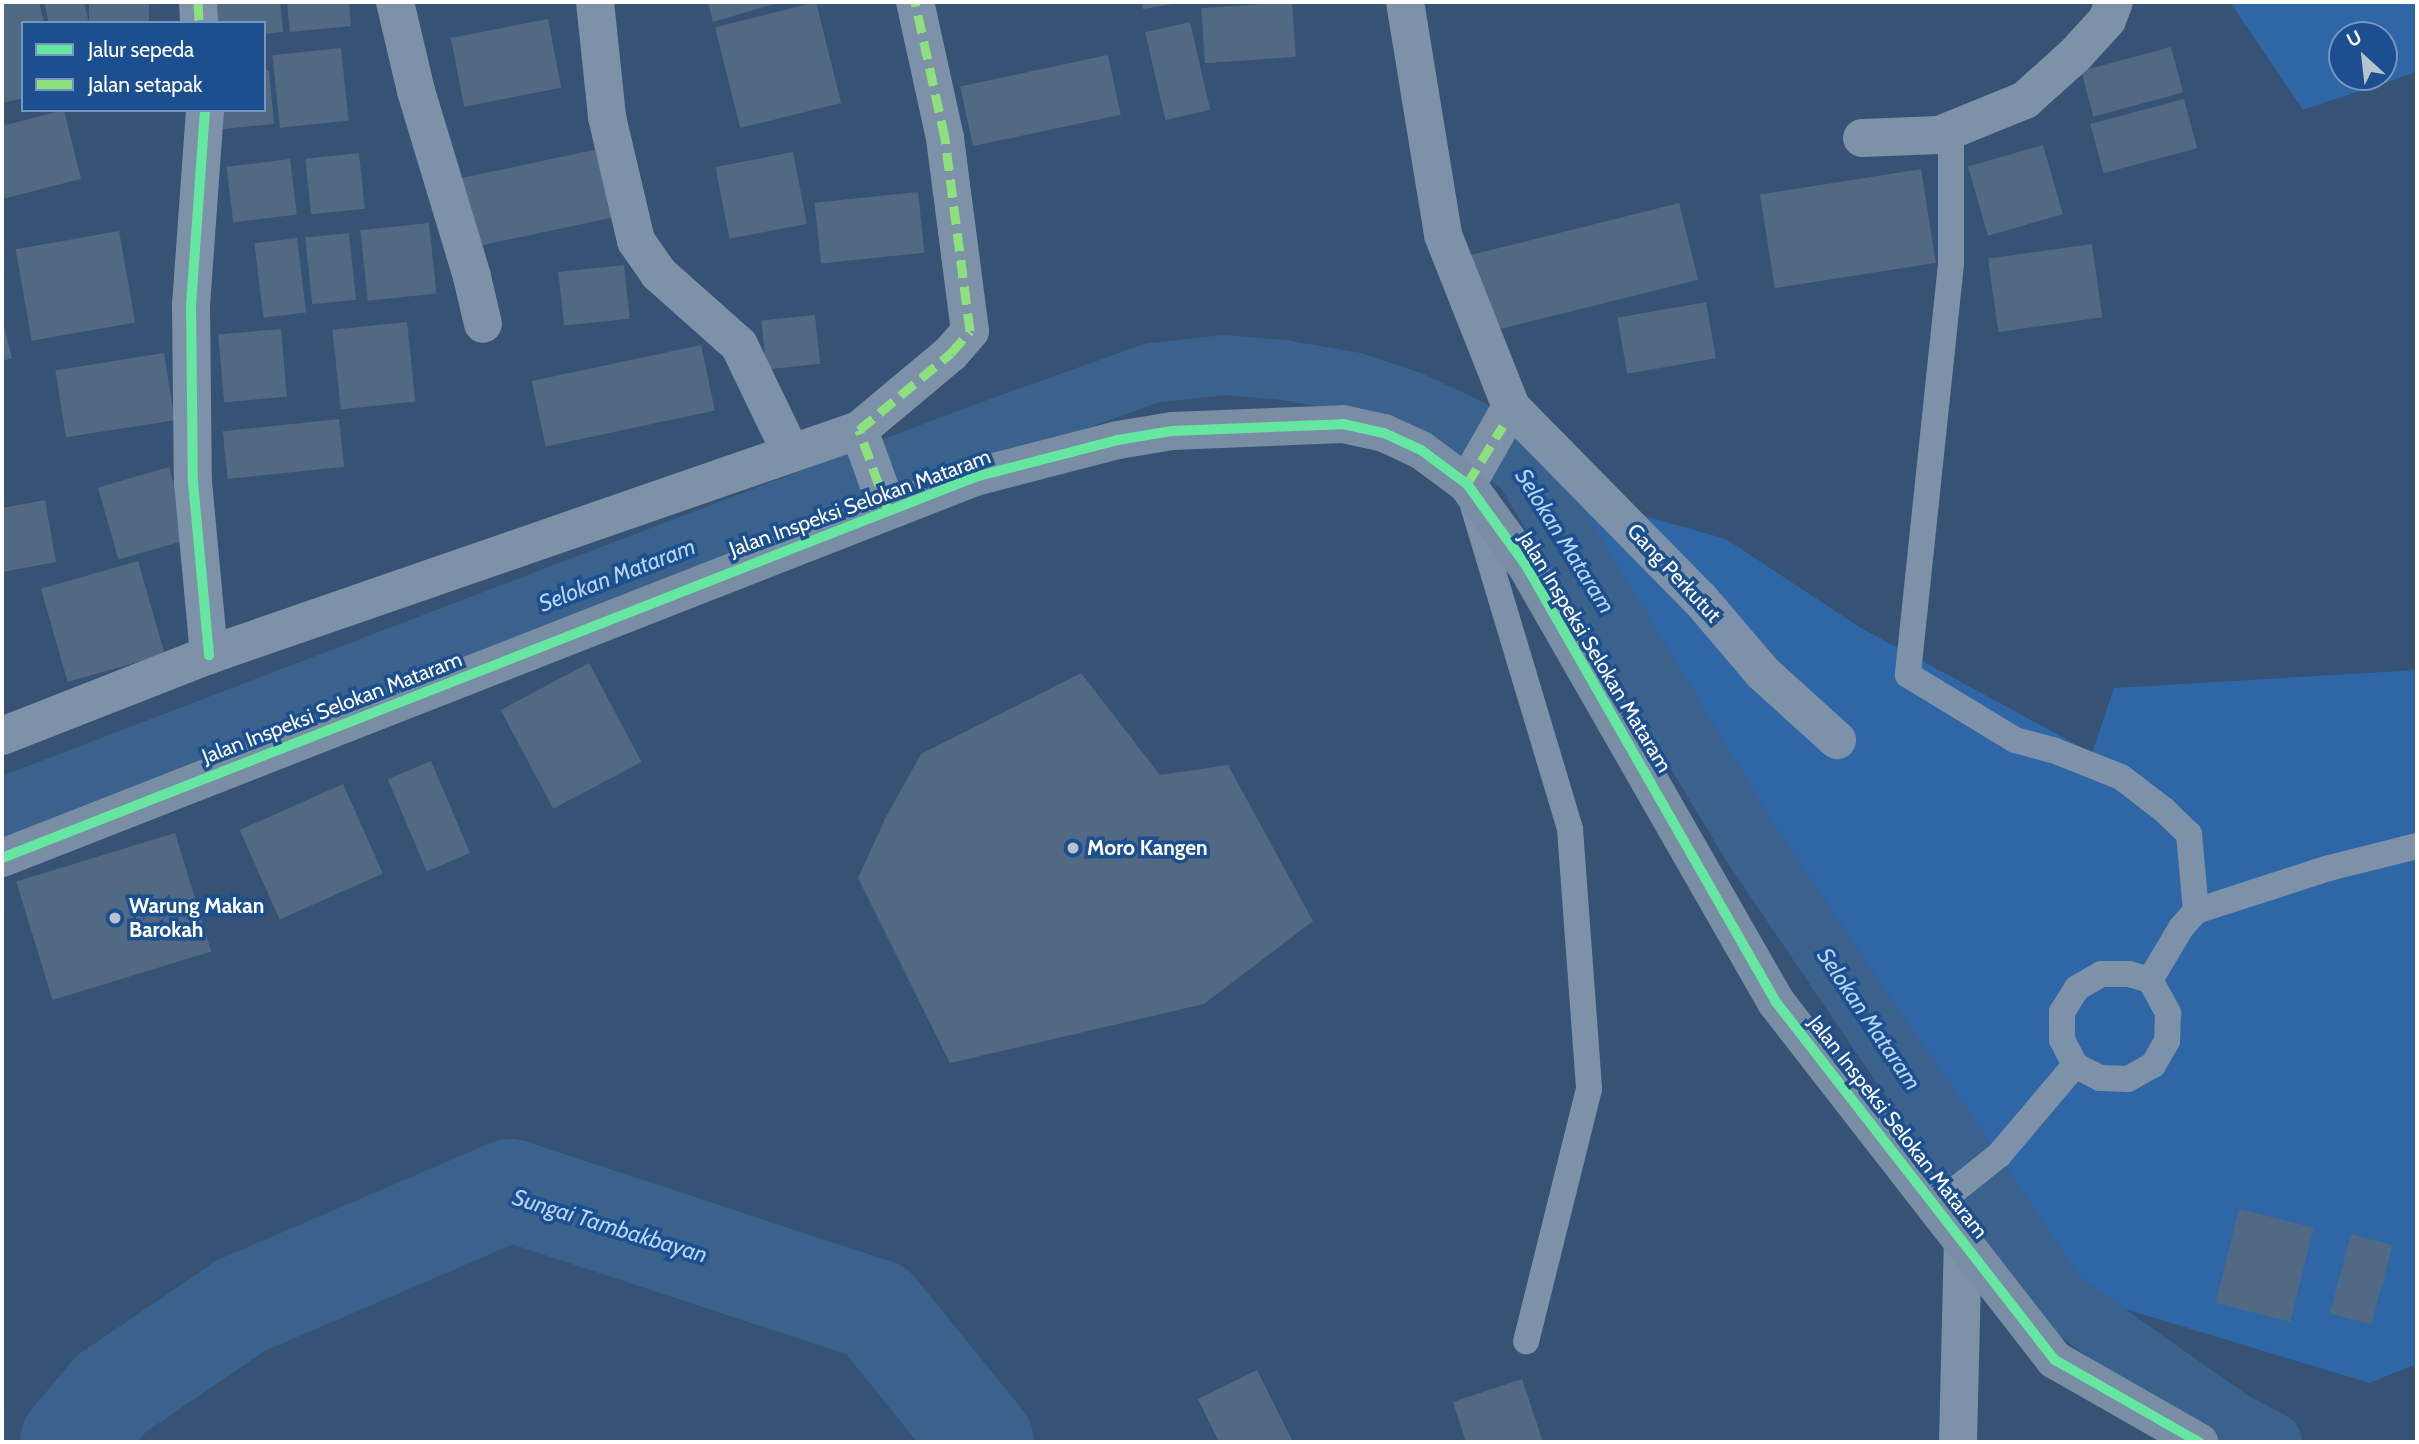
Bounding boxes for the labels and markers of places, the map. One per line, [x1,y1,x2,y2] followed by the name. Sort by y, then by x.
[1087,835,1208,861] place label: Moro Kangen
[1065,840,1081,856] marker: Moro Kangen
[129,893,264,943] place label: Warung Makan Barokah
[107,910,123,926] marker: Warung Makan Barokah

